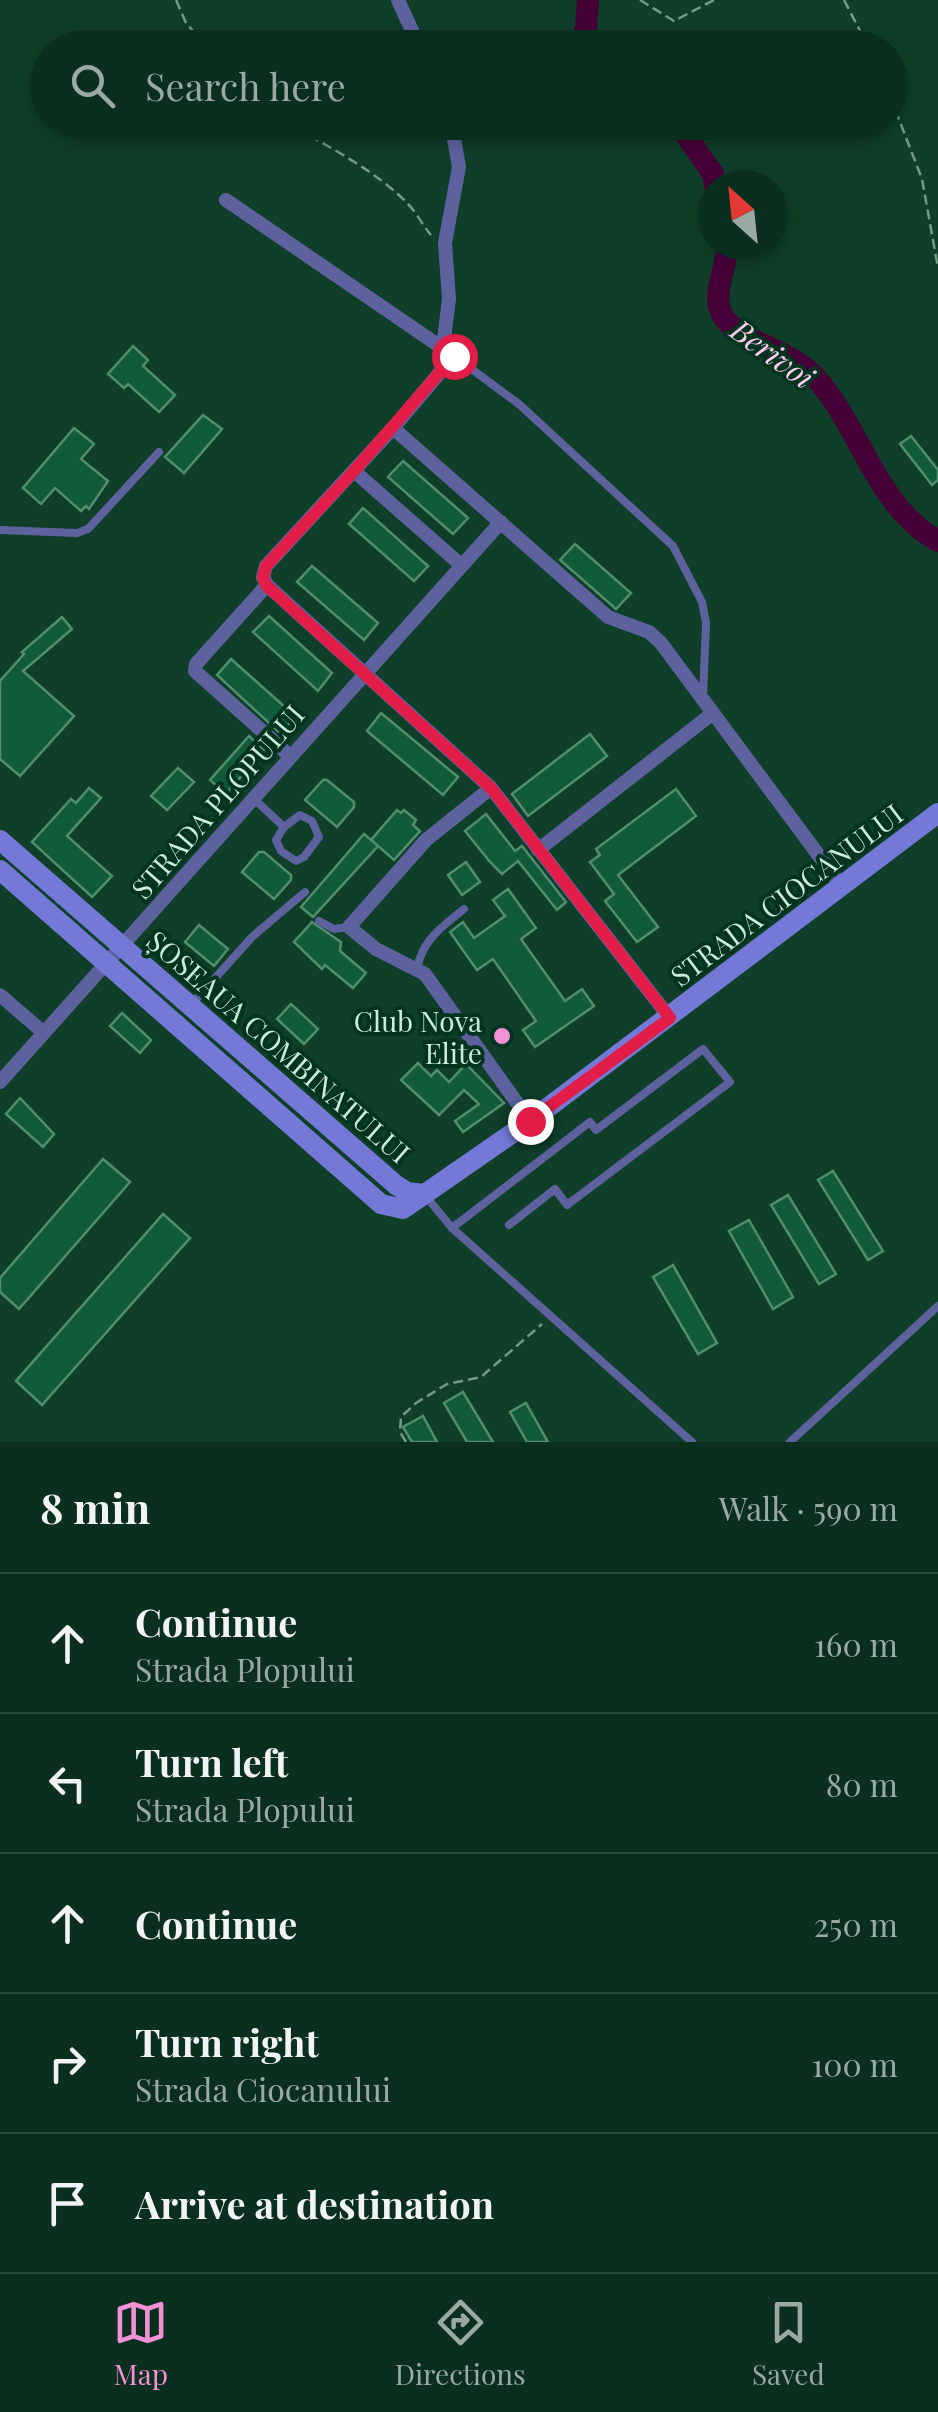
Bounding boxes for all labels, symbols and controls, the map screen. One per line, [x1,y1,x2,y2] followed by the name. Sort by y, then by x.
[30,30,908,140] search box
[65,58,120,113] icon: search
[145,60,346,111] text: Search here
[698,170,788,260] north arrow
[723,309,823,397] water label: Berivoi
[432,334,478,380] route start
[122,696,312,906] street label: STRADA PLOPULUI
[662,795,910,993] street label: STRADA CIOCANULUI
[140,922,418,1170] street label: ȘOSEAUA COMBINATULUI
[354,1002,482,1071] place label: Club Nova Elite
[491,1025,513,1047] marker: Club Nova Elite
[508,1099,554,1145] route end
[40,1479,150,1535] text: 8 min
[719,1486,898,1529] text: Walk · 590 m
[135,1596,297,1647] text: Continue
[40,1616,95,1671] icon: ahead
[814,1622,898,1665] text: 160 m
[135,1647,355,1690] text: Strada Plopului
[135,1736,288,1787] text: Turn left
[40,1756,95,1811] icon: left
[826,1762,898,1805] text: 80 m
[135,1787,355,1830] text: Strada Plopului
[40,1896,95,1951] icon: ahead
[135,1898,297,1949] text: Continue
[814,1902,898,1945] text: 250 m
[135,2016,319,2067] text: Turn right
[40,2036,95,2091] icon: right
[811,2042,898,2085] text: 100 m
[135,2067,391,2110] text: Strada Ciocanului
[40,2176,95,2231] icon: arrive
[135,2178,494,2229] text: Arrive at destination
[113,2295,168,2392] tab: Map
[395,2295,526,2392] tab: Directions
[752,2295,825,2392] tab: Saved

